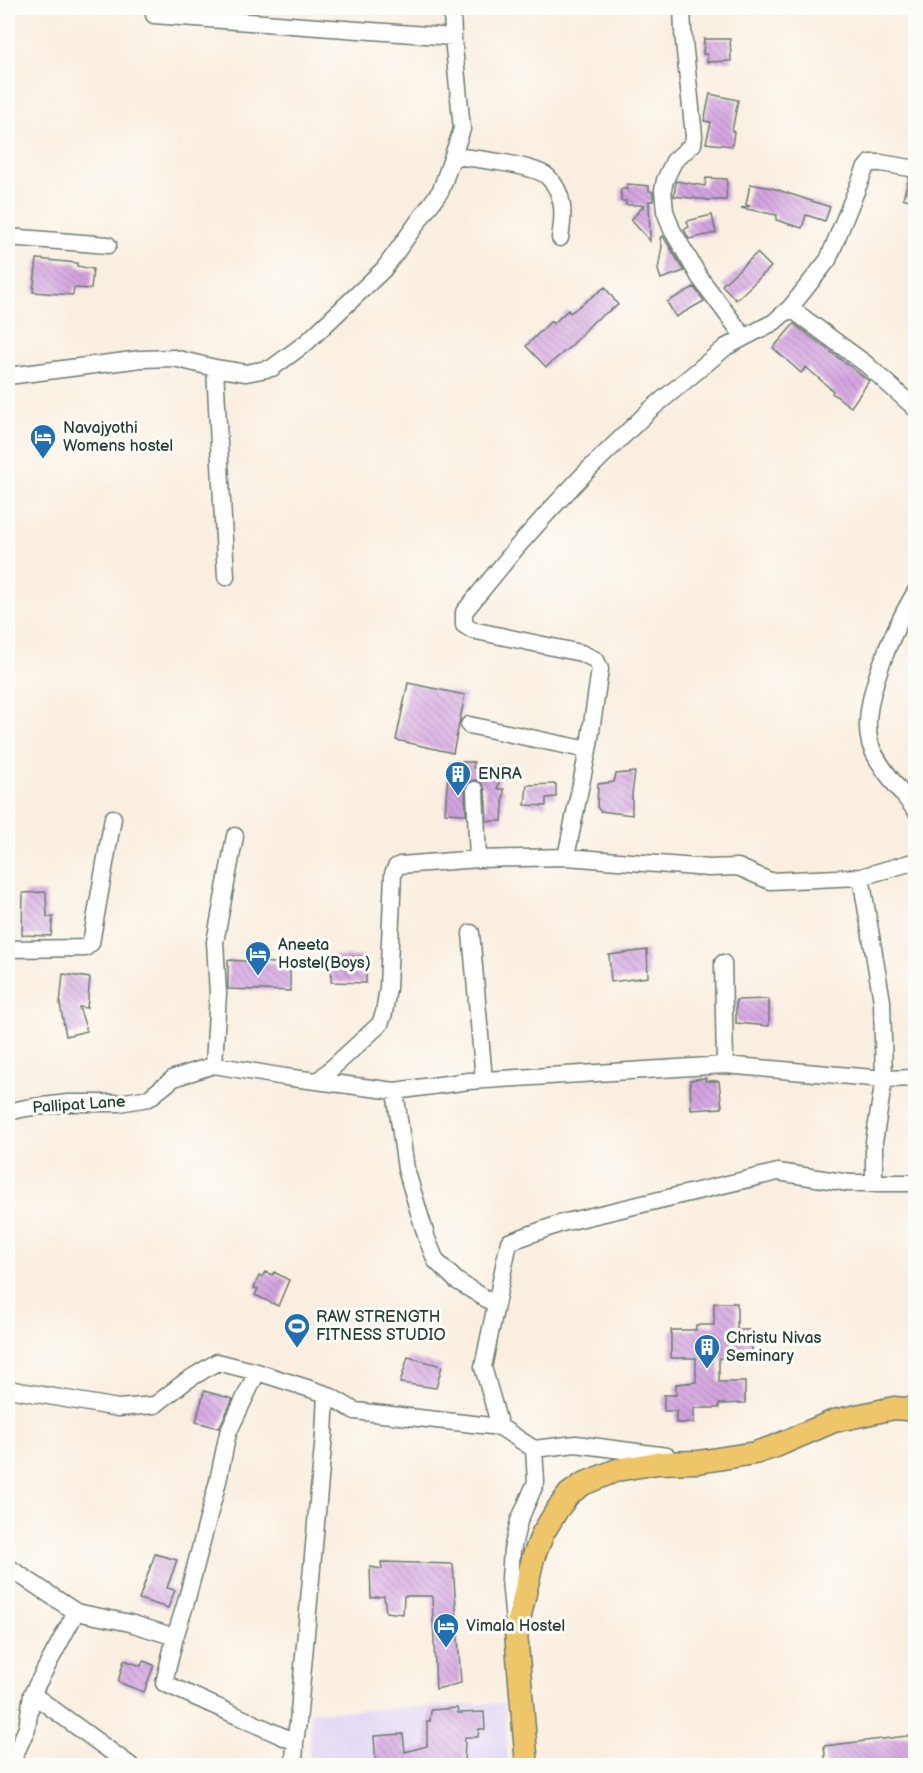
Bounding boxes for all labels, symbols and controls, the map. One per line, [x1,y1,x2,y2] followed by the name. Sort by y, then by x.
[63,419,173,456] place label: Navajyothi Womens hostel
[28,422,58,460] hotel icon: Navajyothi Womens hostel
[443,759,473,797] building icon: ENRA
[478,765,522,784] place label: ENRA
[278,936,371,973] place label: Aneeta Hostel(Boys)
[243,939,273,977] hotel icon: Aneeta Hostel(Boys)
[32,1092,127,1118] street label: Pallipat Lane
[316,1308,446,1345] place label: RAW STRENGTH FITNESS STUDIO
[282,1311,312,1349] sports icon: RAW STRENGTH FITNESS STUDIO
[726,1329,822,1366] place label: Christu Nivas Seminary
[692,1332,722,1370] building icon: Christu Nivas Seminary
[431,1611,461,1649] hotel icon: Vimala Hostel
[466,1617,565,1636] place label: Vimala Hostel

